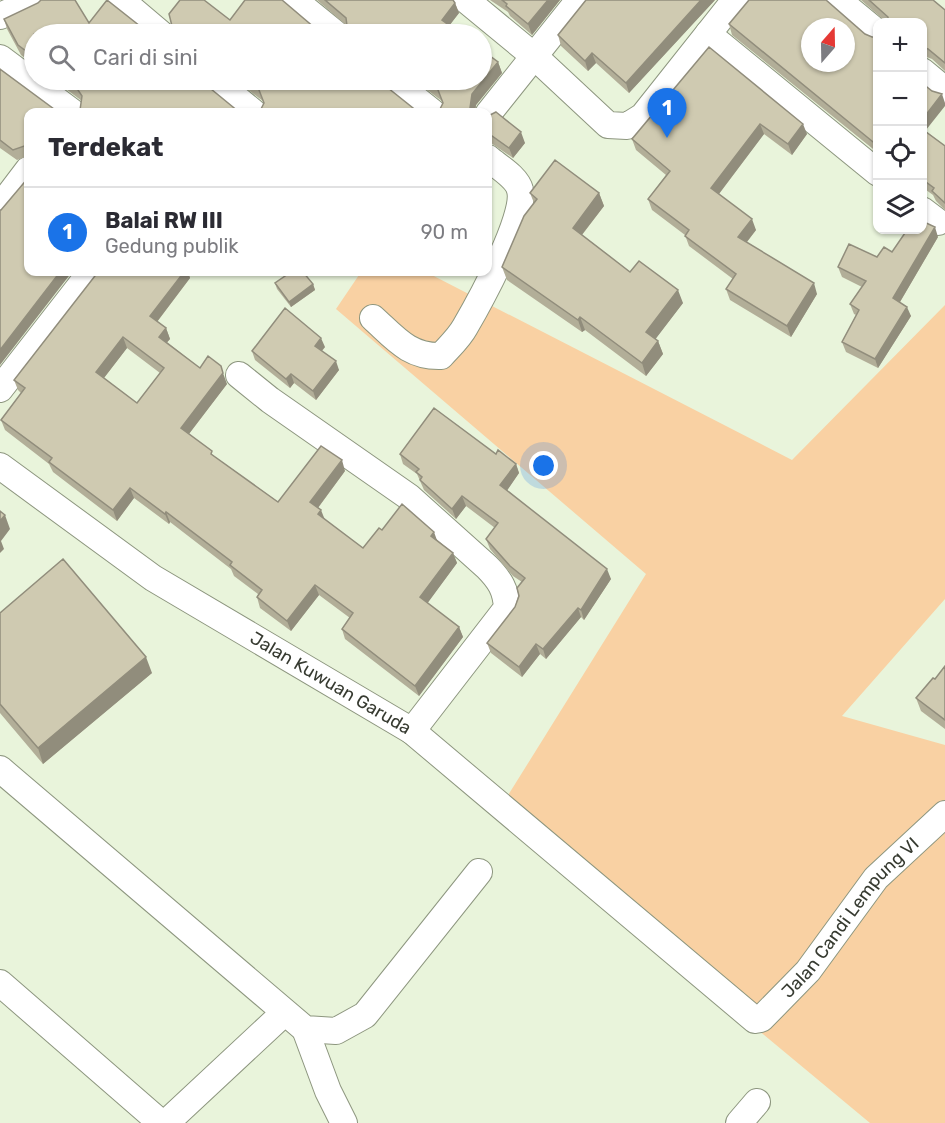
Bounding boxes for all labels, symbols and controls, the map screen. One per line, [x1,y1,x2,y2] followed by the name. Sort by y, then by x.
[801,18,855,72] north arrow
[873,18,927,234] map controls
[873,18,927,72] button: +
[24,24,492,90] search box
[45,41,78,74] icon: search
[93,44,198,71] text: Cari di sini
[873,72,927,126] button: −
[648,88,686,138] pin: 1
[873,126,927,180] button: locate
[48,132,163,163] text: Terdekat
[873,180,927,234] button: layers
[105,207,223,234] text: Balai RW III
[63,220,72,244] text: 1
[421,220,468,244] text: 90 m
[105,234,239,258] text: Gedung publik
[529,451,558,480] your location
[246,627,415,739] street label: Jalan Kuwuan Garuda
[777,833,924,1003] street label: Jalan Candi Lempung VI

